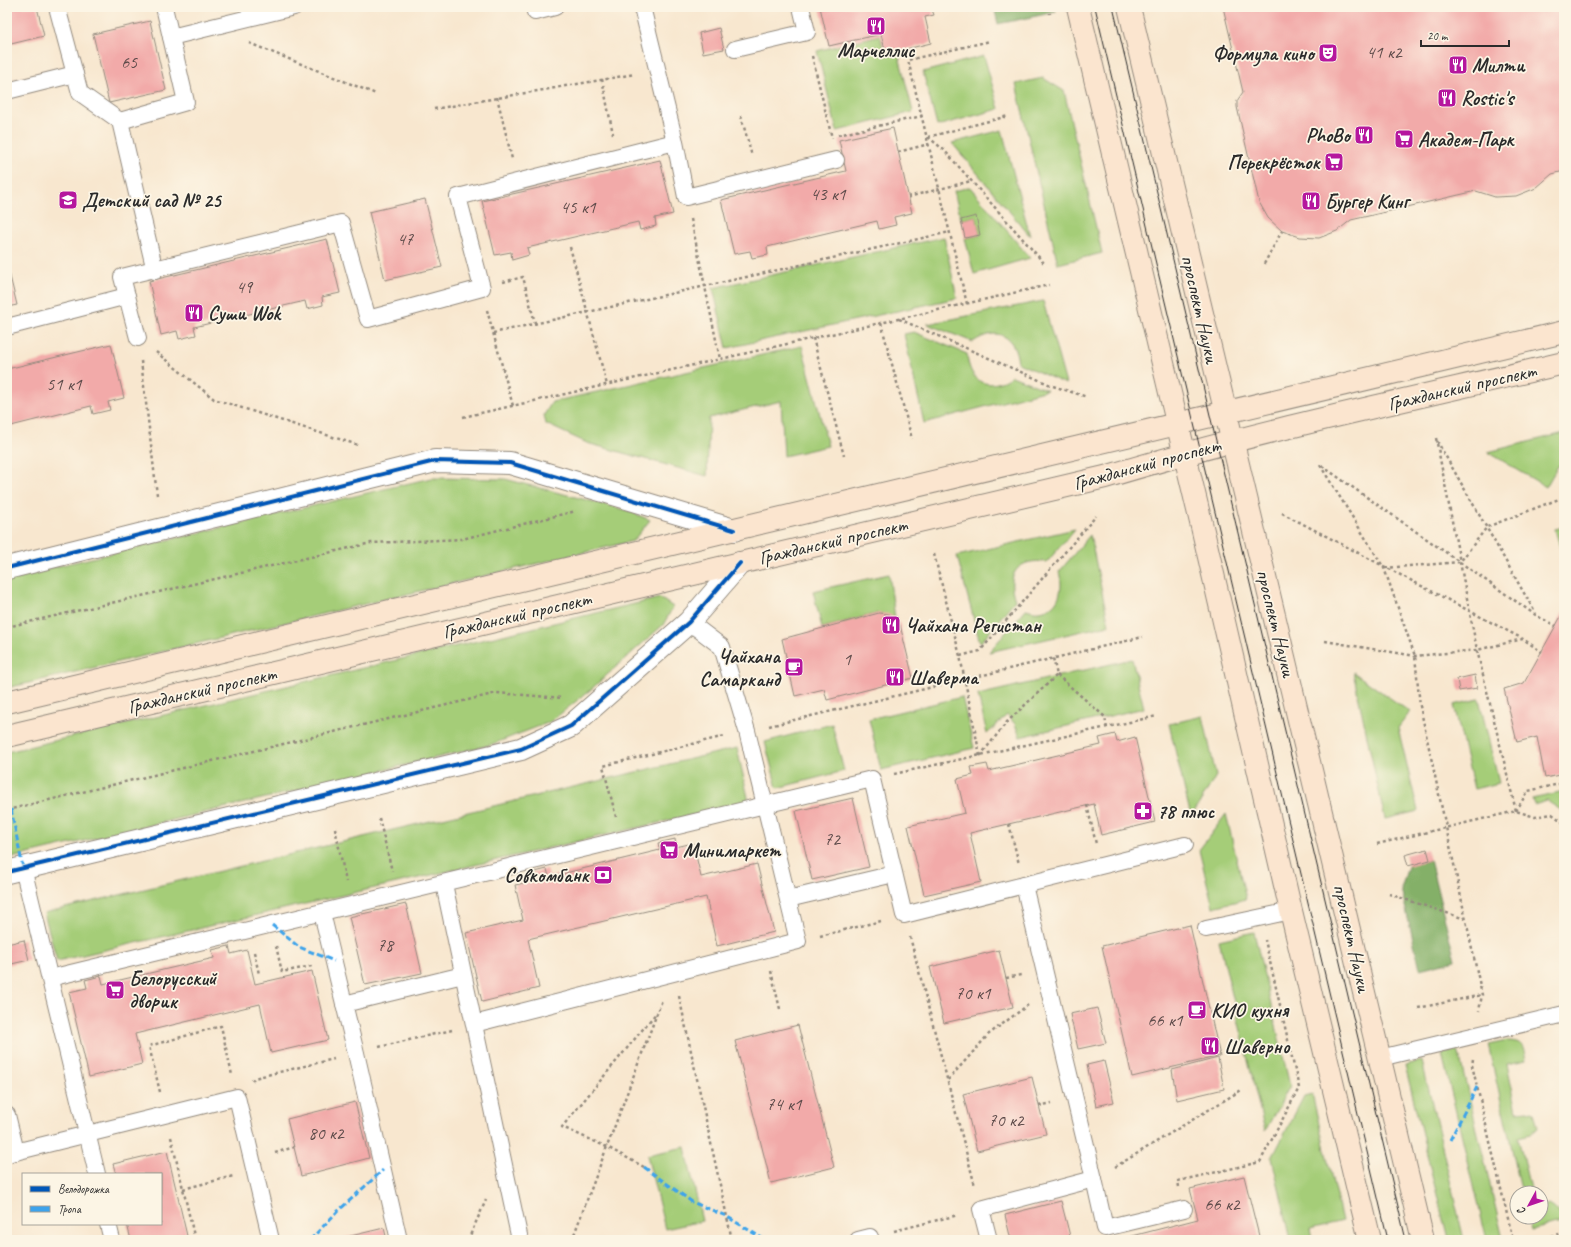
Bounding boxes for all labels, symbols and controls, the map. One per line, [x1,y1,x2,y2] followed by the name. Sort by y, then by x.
[865,15,887,37] restaurant icon: Марчеллис
[1421,22,1509,48] scale bar
[1427,28,1449,44] text: 20 m
[838,38,916,63] place label: Марчеллис
[1213,41,1316,67] place label: Формула кино
[1366,41,1404,63] house number: 41 к2
[1317,42,1339,64] theatre icon: Формула кино
[121,51,138,73] house number: 65
[1472,53,1526,78] place label: Милти
[1447,54,1469,76] restaurant icon: Милти
[1461,86,1515,111] place label: Rostic's
[1436,87,1458,109] restaurant icon: Rostic's
[1306,123,1352,148] place label: PhoBo
[1353,124,1375,146] restaurant icon: PhoBo
[1418,127,1516,152] place label: Академ-Парк
[1393,128,1415,150] supermarket icon: Академ-Парк
[1227,150,1322,175] place label: Перекрёсток
[1323,151,1345,173] supermarket icon: Перекрёсток
[810,183,847,205] house number: 43 к1
[82,188,223,213] place label: Детский сад № 25
[57,189,79,211] school or university icon: Детский сад № 25
[1325,189,1411,214] place label: Бургер Кинг
[1300,190,1322,212] restaurant icon: Бургер Кинг
[560,196,597,218] house number: 45 к1
[397,228,414,250] house number: 47
[1175,253,1225,367] street label: проспект Науки
[236,276,254,298] house number: 49
[208,301,283,326] place label: Суши Wok
[183,302,205,324] restaurant icon: Суши Wok
[1385,358,1540,416] street label: Гражданский проспект
[46,373,83,395] house number: 51 к1
[1070,432,1224,496] street label: Гражданский проспект
[756,512,911,570] street label: Гражданский проспект
[1251,567,1302,681] street label: проспект Науки
[440,586,595,644] street label: Гражданский проспект
[905,613,1043,638] place label: Чайхана Регистан
[880,614,902,636] restaurant icon: Чайхана Регистан
[700,644,782,692] place label: Чайхана Самарканд
[843,648,852,670] house number: 1
[783,656,805,678] cafe icon: Чайхана Самарканд
[125,661,280,719] street label: Гражданский проспект
[909,665,980,690] place label: Шаверма
[884,666,906,688] restaurant icon: Шаверма
[1157,799,1215,824] place label: 78 плюс
[1132,800,1154,822] pharmacy icon: 78 плюс
[824,828,842,850] house number: 72
[683,838,781,863] place label: Минимаркет
[658,839,680,861] supermarket icon: Минимаркет
[505,863,591,888] place label: Совкомбанк
[592,864,614,886] bank icon: Совкомбанк
[1327,882,1377,996] street label: проспект Науки
[377,934,395,956] house number: 78
[129,966,218,1014] place label: Белорусский дворик
[104,979,126,1001] supermarket icon: Белорусский дворик
[955,982,992,1004] house number: 70 к1
[1211,998,1290,1023] place label: КИО кухня
[1186,999,1208,1021] cafe icon: КИО кухня
[1147,1009,1184,1031] house number: 66 к1
[1224,1034,1291,1059] place label: Шаверно
[1199,1035,1221,1057] restaurant icon: Шаверно
[766,1093,803,1115] house number: 74 к1
[988,1109,1026,1131] house number: 70 к2
[308,1122,346,1144] house number: 80 к2
[22,1173,162,1225] legend
[58,1181,110,1197] text: Велодорожка
[1509,1185,1549,1225] north arrow
[1204,1193,1242,1215] house number: 66 к2
[58,1201,82,1217] text: Тропа
[1513,1204,1528,1218] text: С

